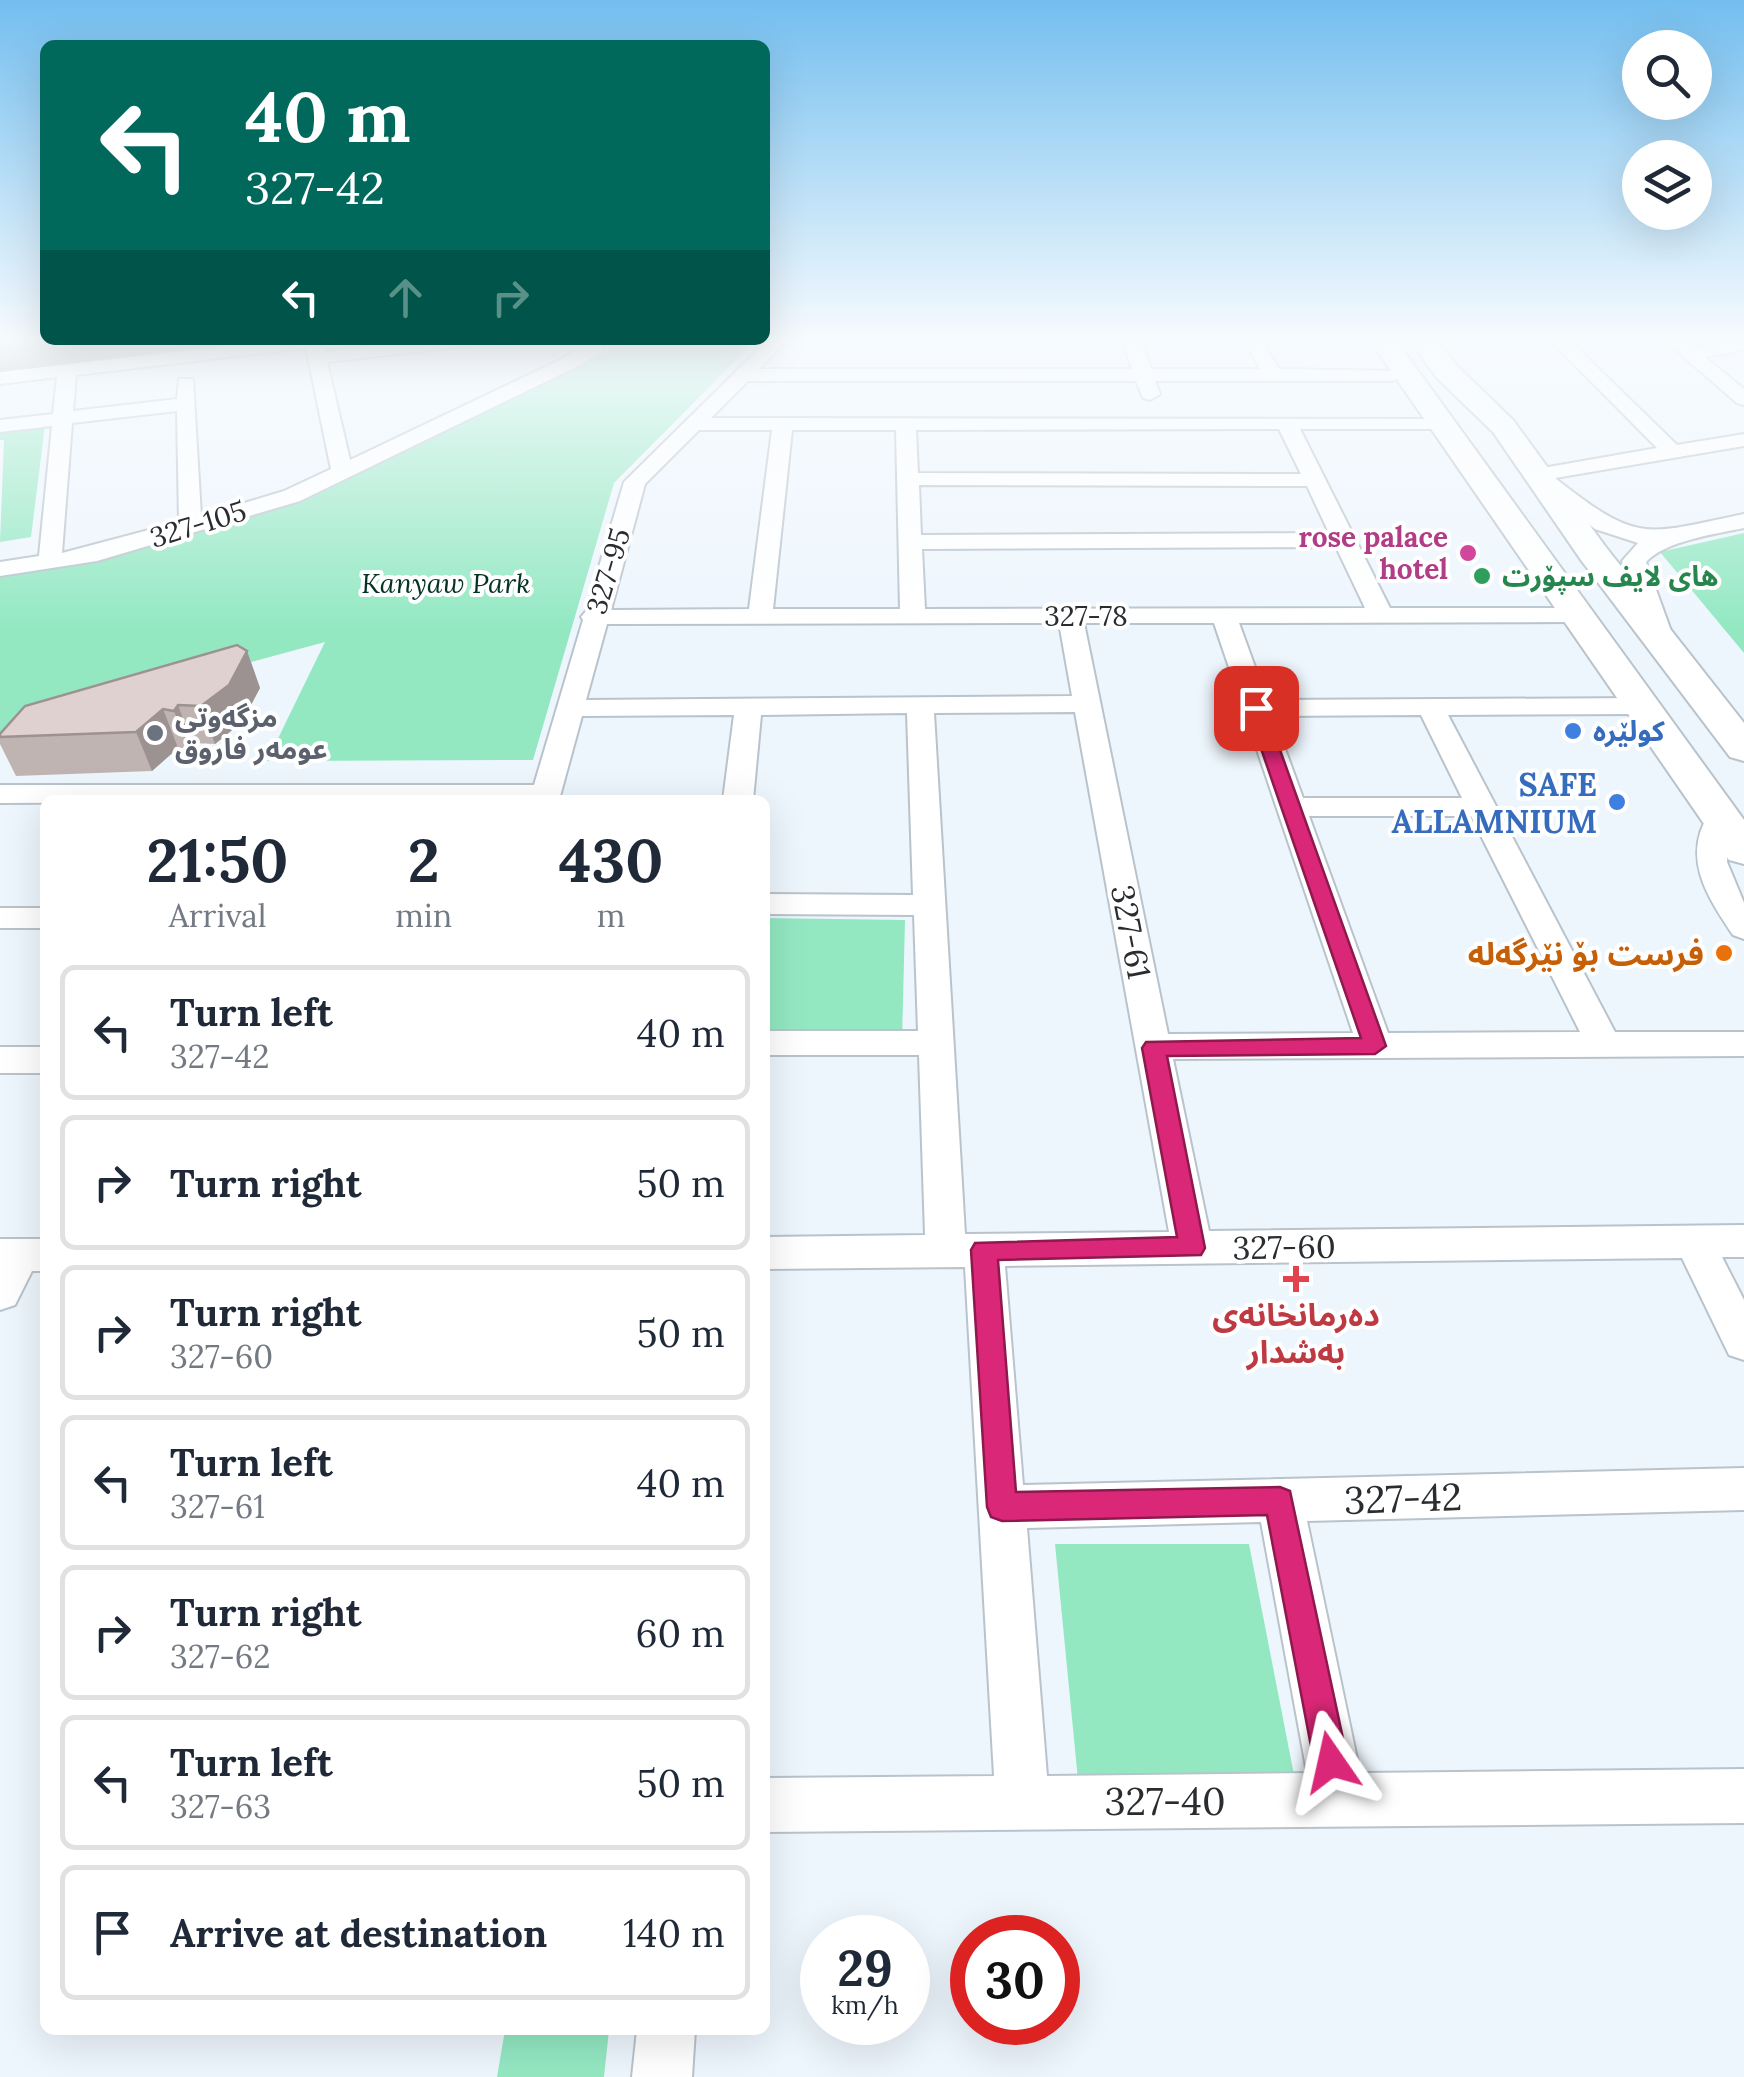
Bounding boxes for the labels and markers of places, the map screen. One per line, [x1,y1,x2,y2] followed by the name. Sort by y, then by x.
[1298,519,1448,587] place label: rose palace hotel
[1457,542,1479,564] marker: rose palace hotel
[1502,558,1718,595] place label: های لایف سپۆرت
[1471,565,1493,587] marker: های لایف سپۆرت
[1214,666,1299,751] pin
[175,699,328,767] place label: مزگەوتی عومەر فاروق
[1593,713,1665,749] place label: کولێرە
[1562,720,1584,742] marker: کولێرە
[144,722,166,744] marker: مزگەوتی عومەر فاروق
[1392,764,1597,842] place label: SAFE ALLAMNIUM
[1606,791,1628,813] marker: SAFE ALLAMNIUM
[1468,933,1704,974] place label: فرست بۆ نێرگەلە
[1713,942,1735,964] marker: فرست بۆ نێرگەلە
[1285,1268,1307,1290] marker: دەرمانخانەی بەشدار
[1212,1294,1380,1372] place label: دەرمانخانەی بەشدار

